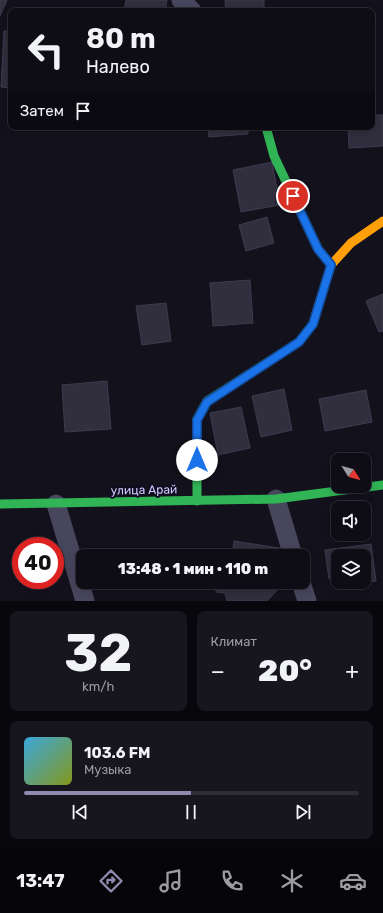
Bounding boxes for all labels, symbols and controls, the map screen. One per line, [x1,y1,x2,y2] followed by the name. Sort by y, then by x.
[86,22,156,55] text: 80 m
[20,24,72,76] icon: left
[86,56,150,78] text: Налево
[72,100,94,122] icon: arrive
[20,102,64,120] text: Затем
[276,179,310,213] pin
[282,185,304,207] icon: arrive
[176,439,218,481] position arrow
[331,453,371,493] north arrow
[331,453,371,589] map controls
[111,482,177,498] street label: улица Арай
[331,501,371,541] button: sound
[12,537,64,589] speed limit sign: 40
[331,549,371,589] button: layers
[118,560,268,578] text: 13:48 · 1 мин · 110 m
[64,622,132,684] text: 32
[211,634,257,649] text: Климат
[258,653,312,689] text: 20°
[211,658,225,685] text: −
[345,658,359,685] text: +
[82,679,114,694] text: km/h
[84,744,150,762] text: 103.6 FM
[84,762,131,777] text: Музыка
[69,801,91,823] icon: previous
[180,801,202,823] icon: pause
[292,801,314,823] icon: next
[97,867,125,895] icon: directions
[157,867,185,895] icon: music
[218,867,246,895] icon: phone
[278,867,306,895] icon: climate
[339,867,367,895] icon: car
[16,870,64,892] text: 13:47

